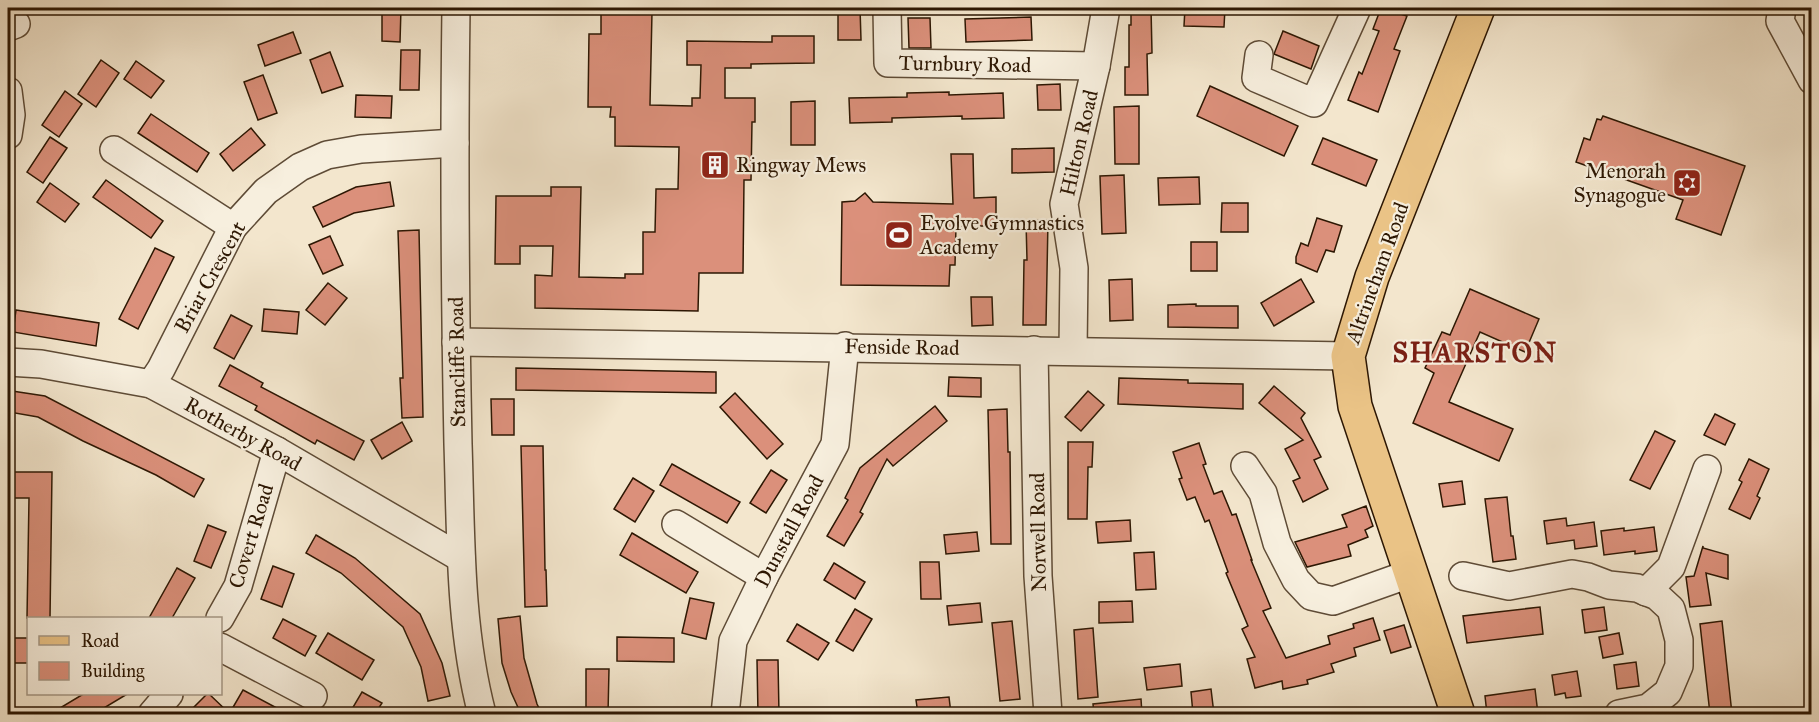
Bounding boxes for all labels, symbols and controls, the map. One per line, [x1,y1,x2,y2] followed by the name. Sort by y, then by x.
[898,50,1032,78] street label: Turnbury Road
[1054,87,1104,199] street label: Hilton Road
[699,149,731,181] building icon: Ringway Mews
[736,152,866,178] place label: Ringway Mews
[1574,158,1666,208] place label: Menorah Synagogue
[1671,167,1703,199] synagogue icon: Menorah Synagogue
[1339,198,1415,348] street label: Altrincham Road
[919,210,1084,260] place label: Evolve Gymnastics Academy
[169,216,252,337] street label: Briar Crescent
[883,219,915,251] sports icon: Evolve Gymnastics Academy
[443,296,471,428] street label: Stancliffe Road
[844,333,960,361] street label: Fenside Road
[1392,336,1558,369] district label: SHARSTON
[180,391,307,477] street label: Rotherby Road
[748,470,830,592] street label: Dunstall Road
[1024,472,1052,592] street label: Norwell Road
[223,480,279,591] street label: Covert Road
[27,617,222,695] legend
[81,630,119,652] text: Road
[81,660,145,683] text: Building

